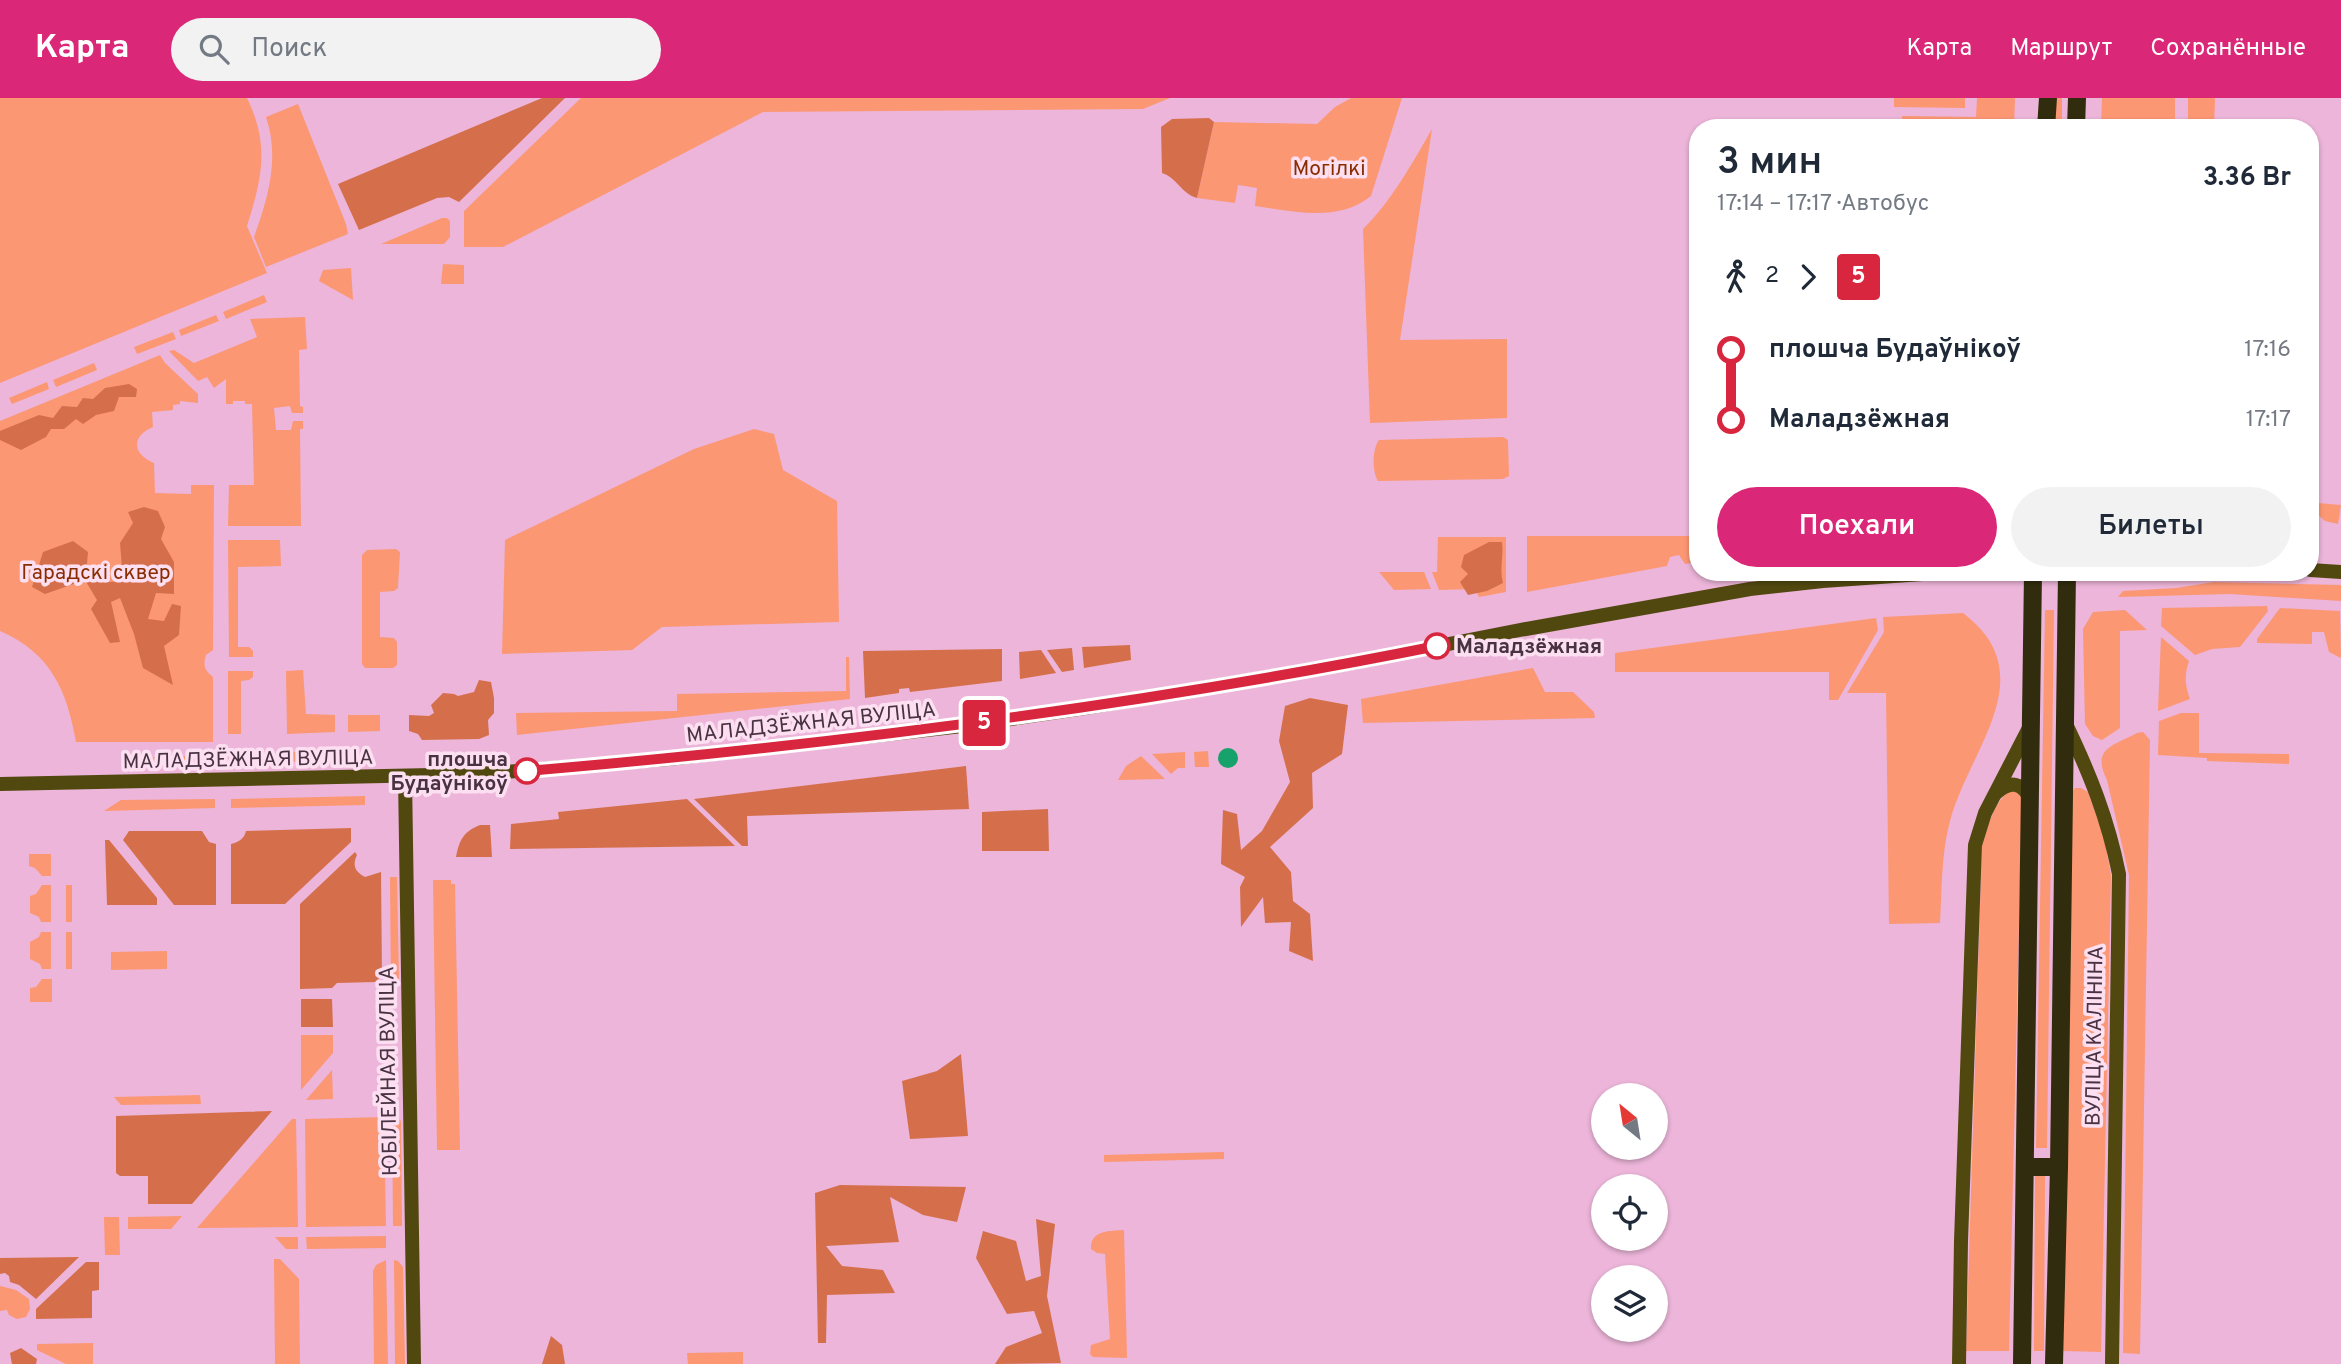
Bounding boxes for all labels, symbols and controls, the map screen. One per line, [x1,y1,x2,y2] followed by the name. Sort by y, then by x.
[171,18,661,81] search box
[35,28,129,70] text: Карта
[195,30,233,68] icon: search
[251,33,327,66] text: Поиск
[1906,34,1972,64] text: Карта
[2010,34,2112,64] text: Маршрут
[2150,34,2306,64] text: Сохранённые
[1717,139,1822,188] text: 3 мин
[1292,156,1366,183] park label: Могілкі
[2203,162,2291,195] text: 3.36 Br
[1717,190,1929,219] text: 17:14 – 17:17 · Автобус
[1717,258,1755,296] icon: walk
[1789,258,1827,296] icon: forward
[1765,262,1779,291] text: 2
[1851,262,1866,292] text: 5
[1769,334,2021,367] text: плошча Будаўнікоў
[2244,336,2291,365] text: 17:16
[1769,404,1950,437] text: Маладзёжная
[2246,406,2291,435] text: 17:17
[1717,487,1997,567] button: Поехали
[2011,487,2291,567] button: Билеты
[21,560,171,587] park label: Гарадскі сквер
[1424,633,1450,659] marker: Маладзёжная
[1456,634,1602,661] place label: Маладзёжная
[685,697,937,750] street label: МАЛАДЗЁЖНАЯ ВУЛІЦА
[961,700,1007,746] line badge: 5
[977,708,991,738] text: 5
[122,745,374,776] street label: МАЛАДЗЁЖНАЯ ВУЛІЦА
[390,747,508,798] place label: плошча Будаўнікоў
[514,758,540,784] marker: плошча Будаўнікоў
[2080,946,2111,1126] street label: ВУЛІЦА КАЛІНІНА
[373,966,405,1176] street label: ЮБІЛЕЙНАЯ ВУЛІЦА
[1591,1083,1668,1160] north arrow
[1591,1083,1668,1342] map controls
[1591,1174,1668,1251] button: locate
[1591,1265,1668,1342] button: layers

